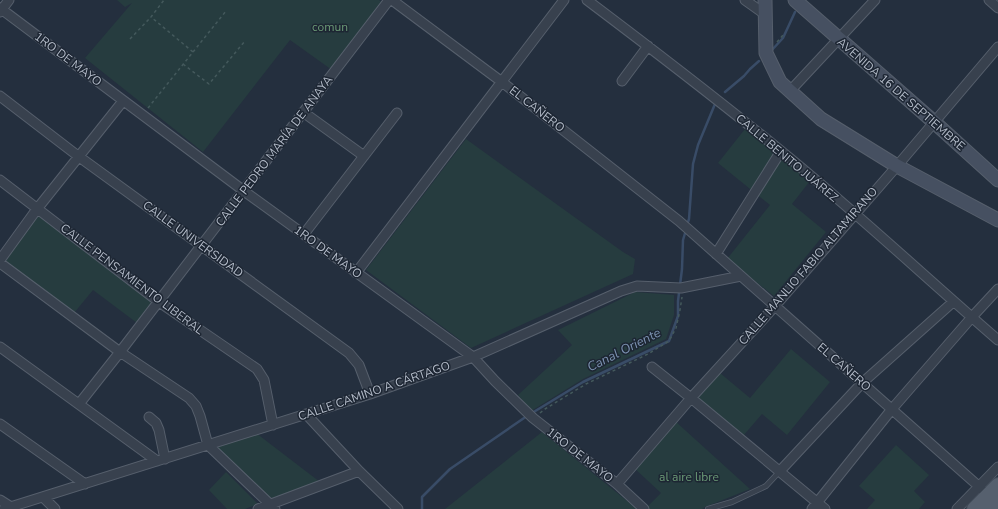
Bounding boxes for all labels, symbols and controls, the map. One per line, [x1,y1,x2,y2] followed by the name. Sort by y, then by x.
[312,19,348,35] park label: comun
[31,28,105,90] street label: 1RO DE MAYO
[834,34,968,154] street label: AVENIDA 16 DE SEPTIEMBRE
[212,72,336,230] street label: CALLE PEDRO MARÍA DE ANAYA
[506,82,568,136] street label: EL CAÑERO
[732,110,842,206] street label: CALLE BENITO JUÁREZ
[735,184,881,348] street label: CALLE MANLIO FABIO ALTAMIRANO
[140,197,247,281] street label: CALLE UNIVERSIDAD
[57,220,207,338] street label: CALLE PENSAMIENTO LIBERAL
[291,222,365,282] street label: 1RO DE MAYO
[584,324,664,376] water label: Canal Oriente
[814,339,874,395] street label: EL CAÑERO
[296,357,452,425] street label: CALLE CAMINO A CÁRTAGO
[543,424,617,486] street label: 1RO DE MAYO
[659,469,719,485] park label: al aire libre

